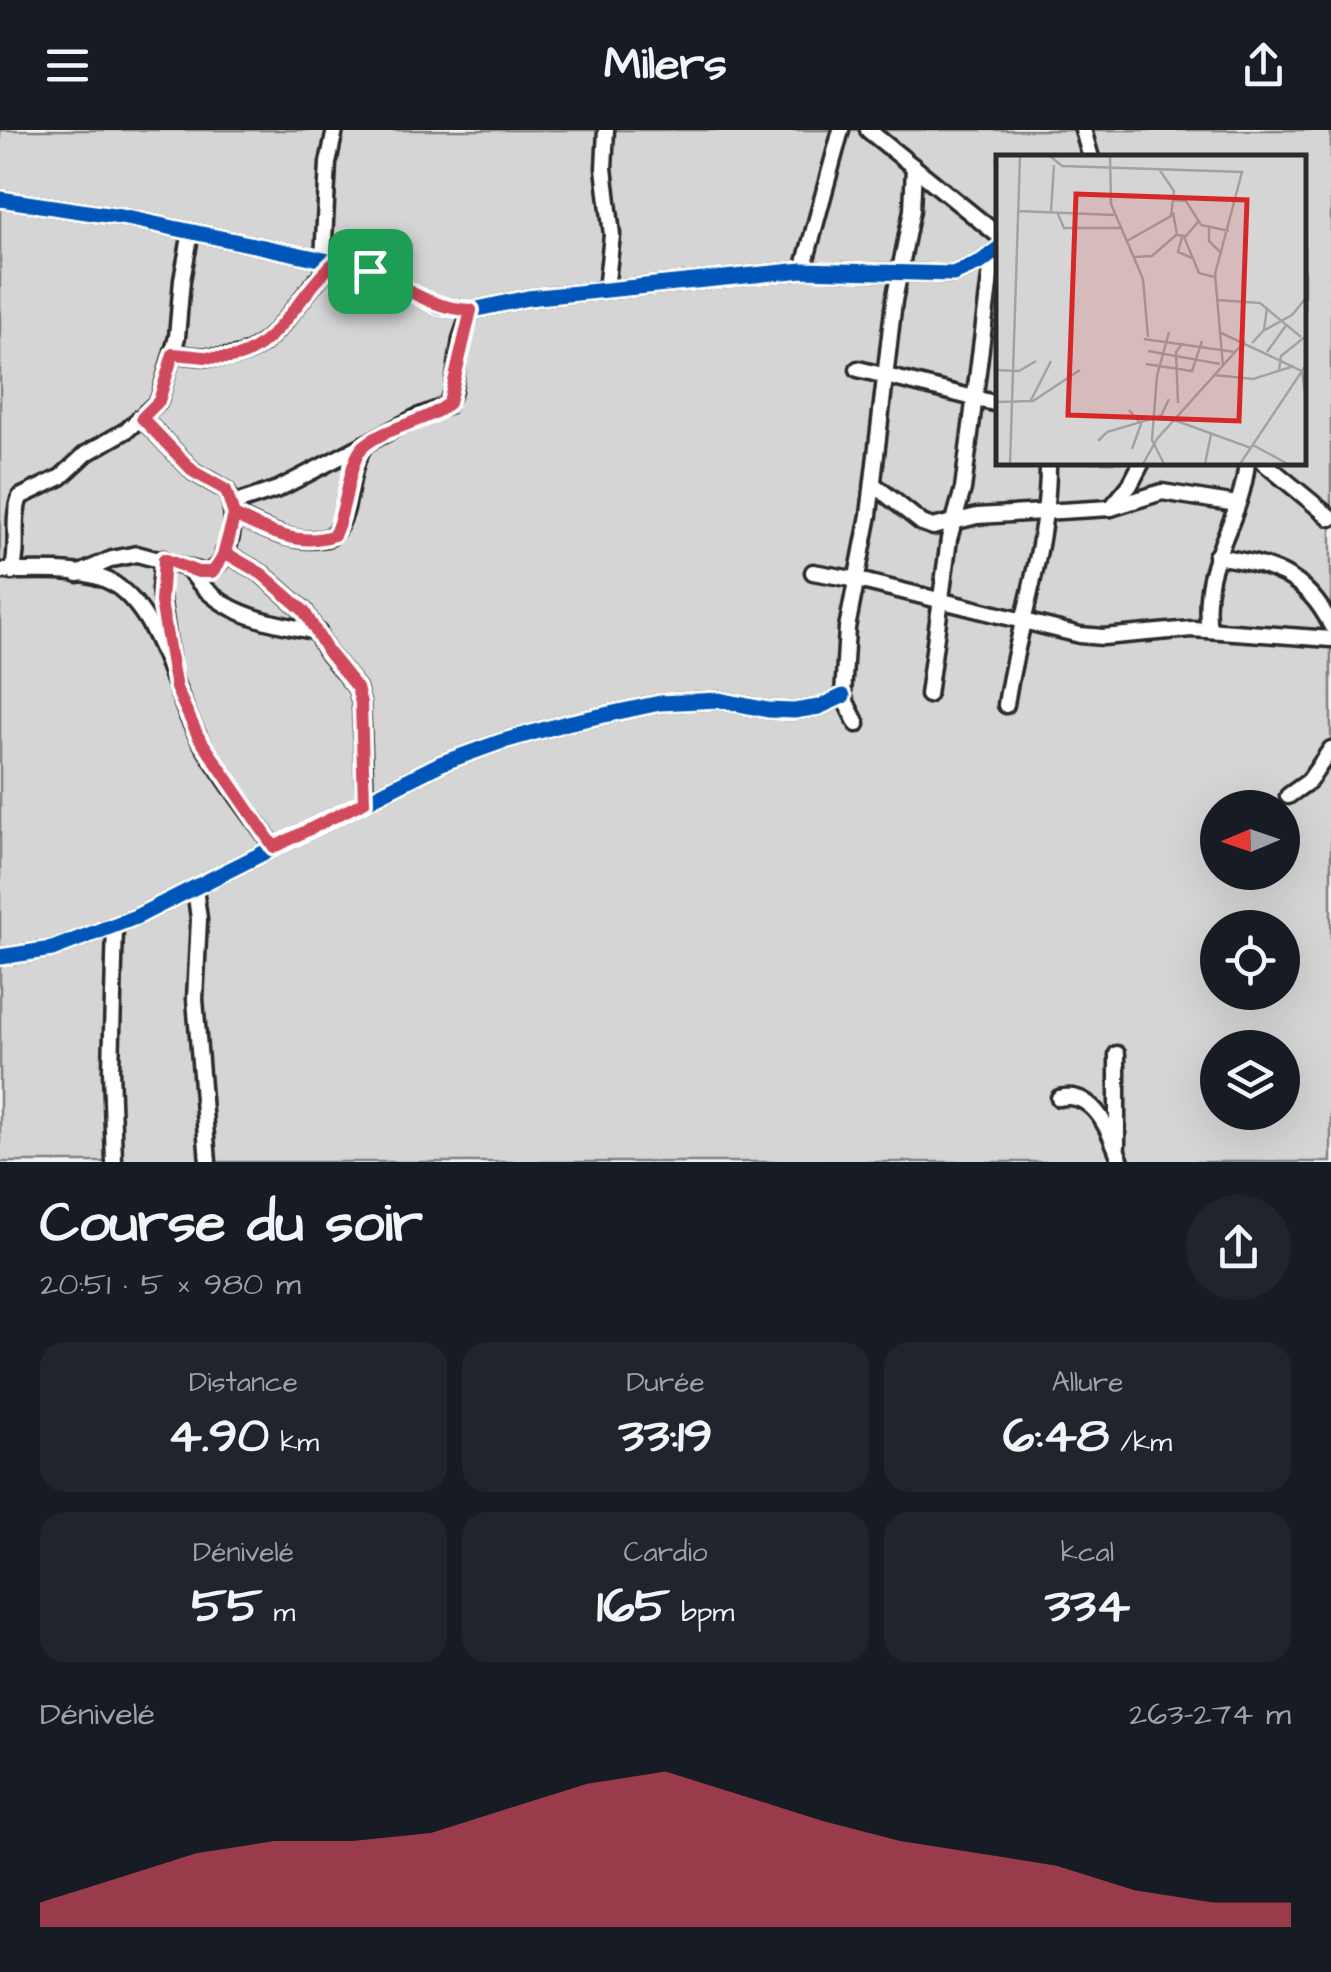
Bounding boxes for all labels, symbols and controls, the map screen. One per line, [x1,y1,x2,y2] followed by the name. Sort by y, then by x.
[604,34,727,96] text: Milers
[40,38,95,93] icon: menu
[1236,38,1291,93] icon: share
[996,155,1306,465] inset map
[328,229,413,314] pin
[343,244,398,299] icon: arrive
[1200,790,1300,890] north arrow
[1200,790,1300,1130] map controls
[1200,910,1300,1010] button: locate
[1200,1030,1300,1130] button: layers
[40,1186,423,1262] text: Course du soir
[1186,1195,1291,1300] button: share
[40,1262,301,1307] text: 20:51 · 5 × 980 m
[189,1363,298,1402] text: Distance
[626,1363,705,1402] text: Durée
[1052,1363,1123,1402] text: Allure
[168,1402,269,1471] text: 4.90
[618,1402,713,1471] text: 33:19
[1003,1402,1109,1471] text: 6:48
[269,1423,319,1462] text: km
[1109,1423,1172,1462] text: /km
[193,1533,294,1572] text: Dénivelé
[624,1533,707,1572] text: Cardio
[1061,1533,1114,1572] text: kcal
[192,1572,262,1641] text: 55
[597,1572,670,1641] text: 165
[1045,1572,1130,1641] text: 334
[262,1593,295,1632] text: m
[670,1593,734,1632] text: bpm
[40,1692,155,1737] text: Dénivelé
[1129,1692,1291,1737] text: 263–274 m

